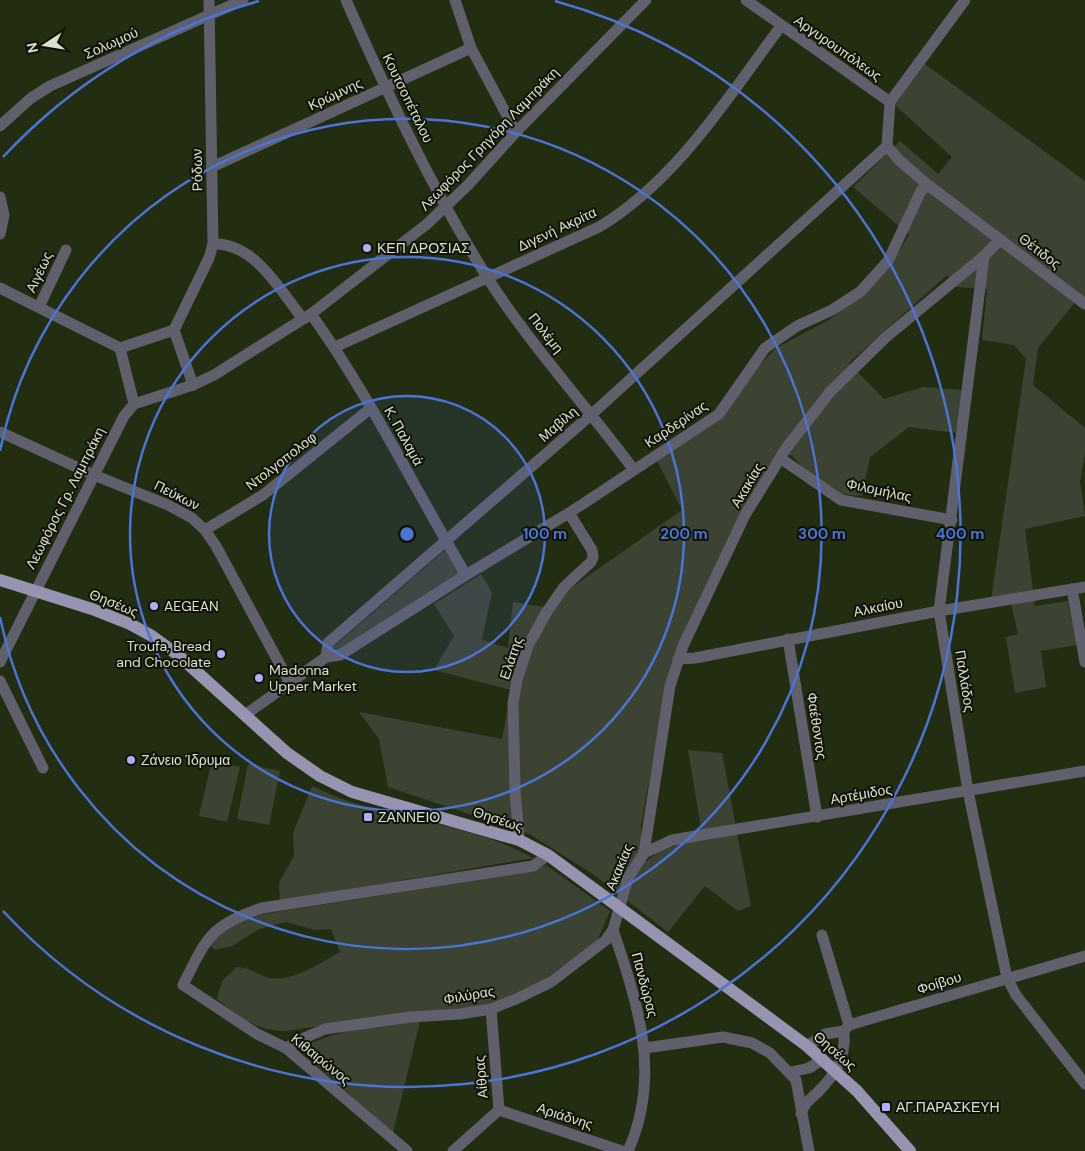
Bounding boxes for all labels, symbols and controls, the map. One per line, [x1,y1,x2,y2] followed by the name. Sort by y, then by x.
[791,11,885,85] street label: Αργυρουπόλεως
[20,20,70,70] north arrow
[81,23,141,63] street label: Σολωμού
[22,41,42,55] text: N
[379,50,437,146] street label: Κουτσοπέταλου
[416,63,562,215] street label: Λεωφόρος Γρηγόρη Λαμπράκη
[305,74,365,114] street label: Κρώμνης
[188,148,206,192] street label: Ρόδων
[515,203,599,255] street label: Διγενή Ακρίτα
[1015,229,1065,273] street label: Θέτιδος
[377,239,470,257] place label: ΚΕΠ ΔΡΟΣΙΑΣ
[361,242,373,254] marker: ΚΕΠ ΔΡΟΣΙΑΣ
[22,248,56,295] street label: Αιγέως
[525,309,567,357] street label: Πολέμη
[641,396,711,452] street label: Καρδερίνας
[535,402,581,446] street label: Μαβίλη
[380,403,428,469] street label: Κ. Παλαμά
[21,424,109,572] street label: Λεωφόρος Γρ. Λαμπράκη
[242,428,320,494] street label: Ντολγοπολοφ
[727,459,768,511] street label: Ακακίας
[845,474,914,506] street label: Φιλομήλας
[151,476,203,514] street label: Πεύκων
[523,524,567,544] text: 100 m
[660,524,708,544] text: 200 m
[798,524,846,544] text: 300 m
[936,524,984,544] text: 400 m
[398,525,416,543] centre of rings
[87,585,141,621] street label: Θησέως
[852,593,904,621] street label: Αλκαίου
[164,597,219,615] place label: AEGEAN
[148,600,160,612] marker: AEGEAN
[495,634,527,682] street label: Ελάτης
[116,637,211,671] place label: Troufa, Bread and Chocolate
[215,648,227,660] marker: Troufa, Bread and Chocolate
[951,649,979,713] street label: Παλλάδος
[269,661,357,695] place label: Madonna Upper Market
[253,672,265,684] marker: Madonna Upper Market
[803,691,831,761] street label: Φαέθοντος
[141,751,230,769] place label: Ζάνειο Ίδρυμα
[125,754,137,766] marker: Ζάνειο Ίδρυμα
[829,780,894,808] street label: Αρτέμιδος
[471,803,525,836] street label: Θησέως
[378,808,440,826] place label: ΖΑΝΝΕΙΟ
[362,811,374,823] marker: ΖΑΝΝΕΙΟ
[601,841,637,893] street label: Ακακίας
[628,950,662,1020] street label: Πανδώρας
[915,968,963,998] street label: Φοίβου
[442,982,496,1008] street label: Φιλύρας
[810,1027,860,1075] street label: Θησέως
[287,1029,355,1089] street label: Κιθαιρώνος
[470,1055,492,1099] street label: Αίθρας
[896,1098,1000,1116] place label: ΑΓ.ΠΑΡΑΣΚΕΥΗ
[535,1099,596,1134] street label: Αριάδνης
[880,1101,892,1113] marker: ΑΓ.ΠΑΡΑΣΚΕΥΗ

